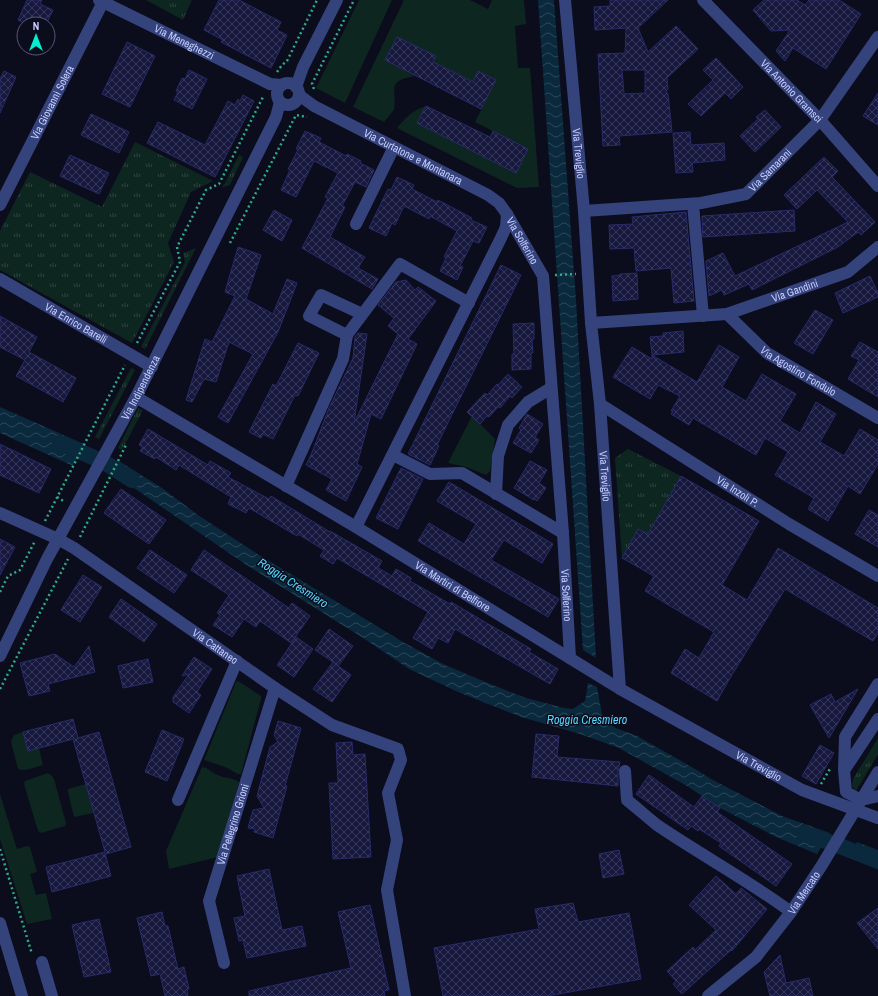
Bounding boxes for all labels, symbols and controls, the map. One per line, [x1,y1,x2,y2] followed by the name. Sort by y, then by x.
[16,16,56,56] north arrow
[33,19,39,33] text: N
[152,21,217,63] street label: Via Meneghezzi
[758,56,826,126] street label: Via Antonio Gramsci
[27,63,77,142] street label: Via Giovanni Solera
[361,126,465,188] street label: Via Curtatone e Montanara
[570,128,588,179] street label: Via Treviglio
[745,146,794,195] street label: Via Samarani
[503,215,542,267] street label: Via Solferino
[770,276,820,305] street label: Via Gandini
[42,299,110,347] street label: Via Enrico Barelli
[757,343,839,399] street label: Via Agostino Fondulo
[118,353,163,422] street label: Via Indipendenza
[596,451,614,502] street label: Via Treviglio
[714,473,761,510] street label: Via Inzoli P.
[255,554,332,612] water label: Roggia Cresmiero
[412,558,493,615] street label: Via Martiri di Belfiore
[558,569,575,622] street label: Via Solferino
[190,626,241,667] street label: Via Cattaneo
[547,712,628,728] water label: Roggia Cresmiero
[733,748,784,784] street label: Via Treviglio
[214,782,252,867] street label: Via Pellegrino Grioni
[785,869,823,917] street label: Via Mercato

